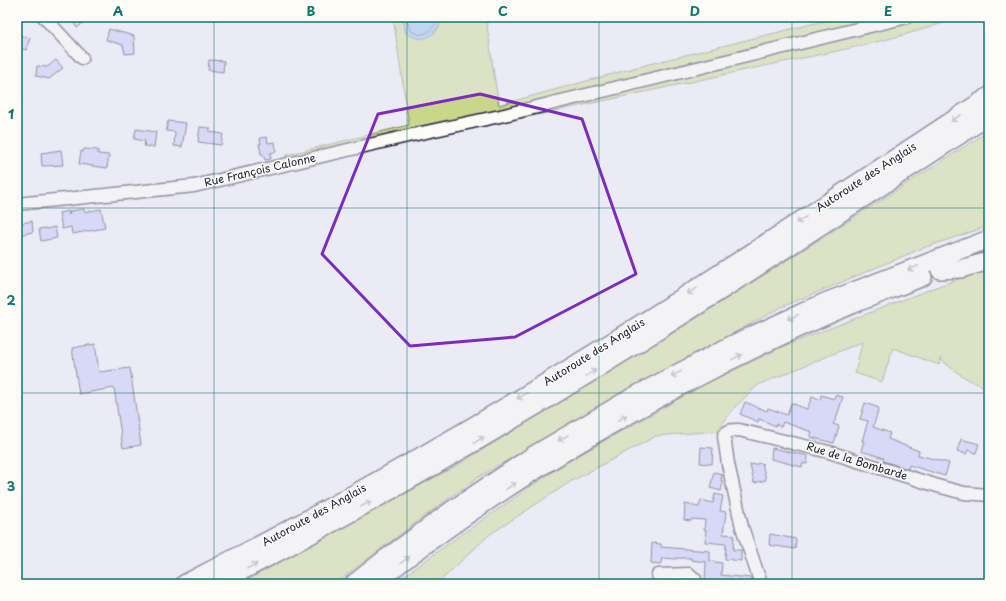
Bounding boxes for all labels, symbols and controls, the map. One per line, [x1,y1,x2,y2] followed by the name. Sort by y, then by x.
[113,1,123,20] text: A
[307,1,316,20] text: B
[498,1,508,20] text: C
[690,1,700,20] text: D
[884,1,892,20] text: E
[8,104,14,123] text: 1
[951,114,962,122] one-way arrow
[812,138,919,216] street label: Autoroute des Anglais
[202,148,317,191] street label: Rue François Calonne
[796,216,807,224] one-way arrow
[908,265,920,273] one-way arrow
[687,287,698,295] one-way arrow
[6,290,16,309] text: 2
[540,313,648,390] street label: Autoroute des Anglais
[787,314,799,321] one-way arrow
[731,353,743,360] one-way arrow
[585,369,596,377] one-way arrow
[670,370,682,378] one-way arrow
[516,393,528,401] one-way arrow
[616,414,628,422] one-way arrow
[557,434,569,442] one-way arrow
[473,435,485,443] one-way arrow
[805,437,910,484] street label: Rue de la Bombarde
[7,476,16,495] text: 3
[259,479,369,550] street label: Autoroute des Anglais
[506,482,517,490] one-way arrow
[360,499,372,507] one-way arrow
[399,556,410,564] one-way arrow
[246,561,258,569] one-way arrow

